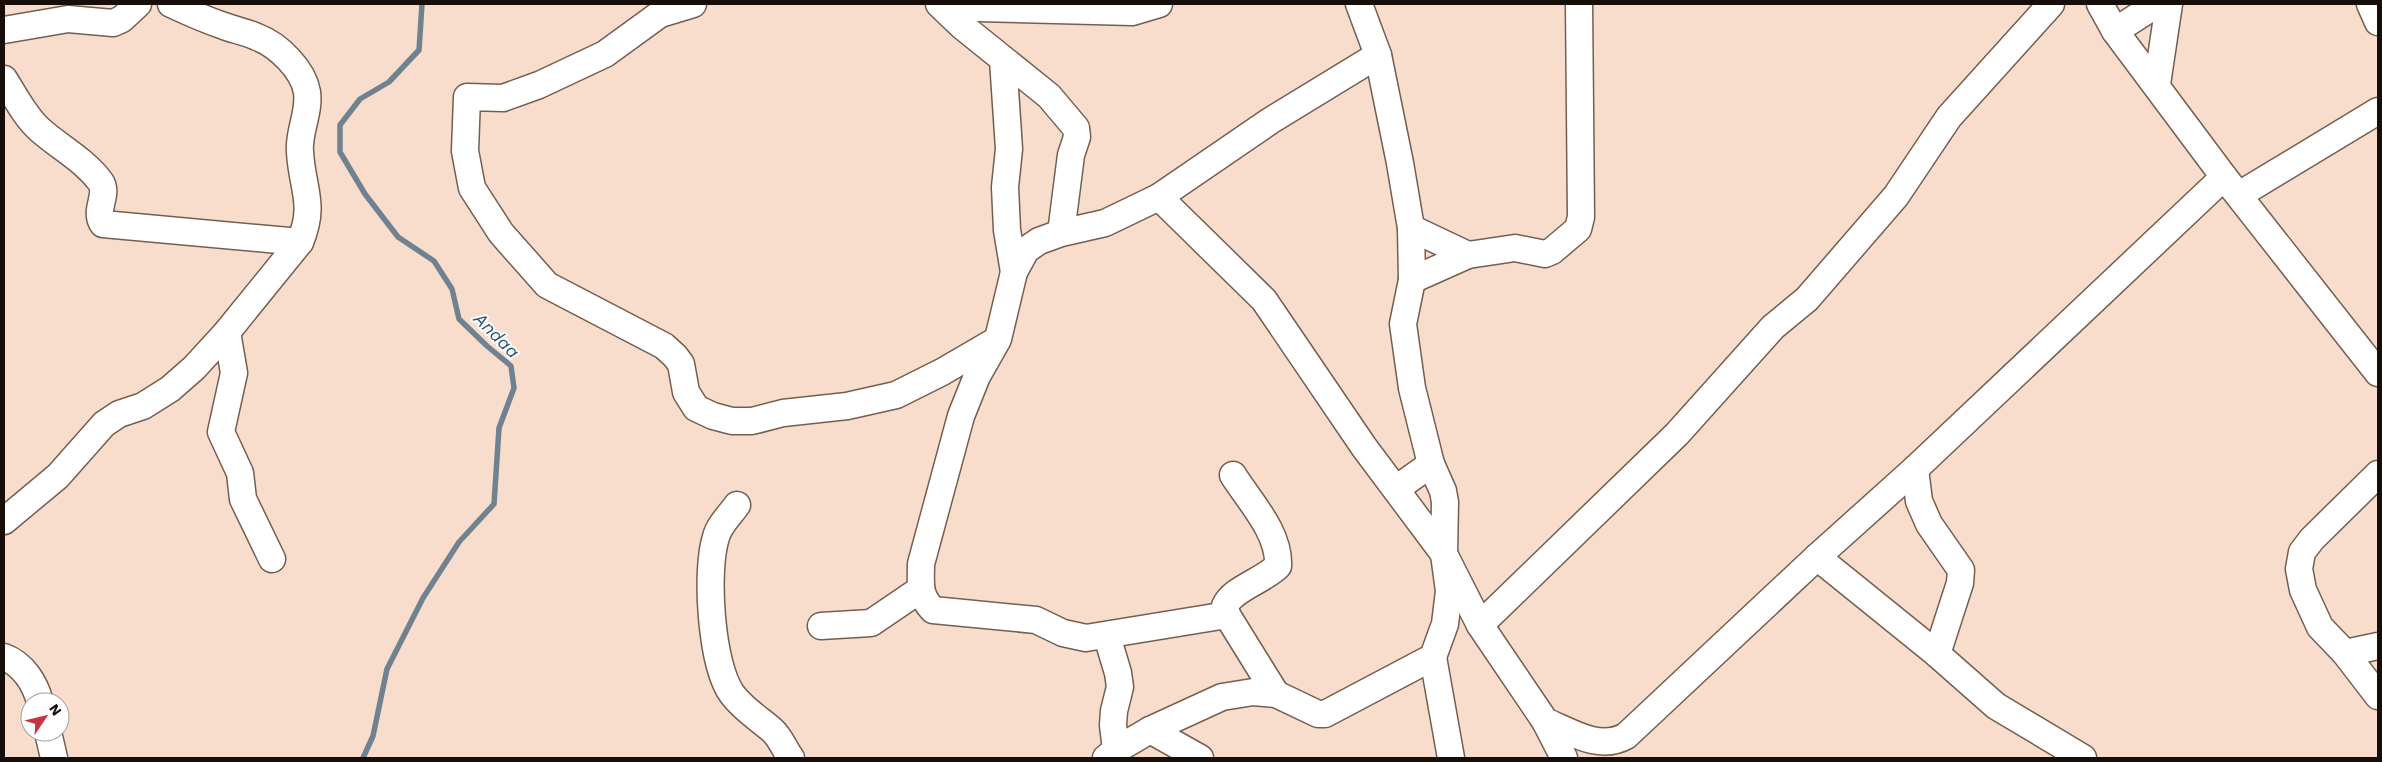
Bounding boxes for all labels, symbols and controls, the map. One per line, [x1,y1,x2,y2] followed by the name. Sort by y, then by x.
[469,307,524,362] water label: Andaa
[20,692,70,742] north arrow
[46,701,65,718] text: N

